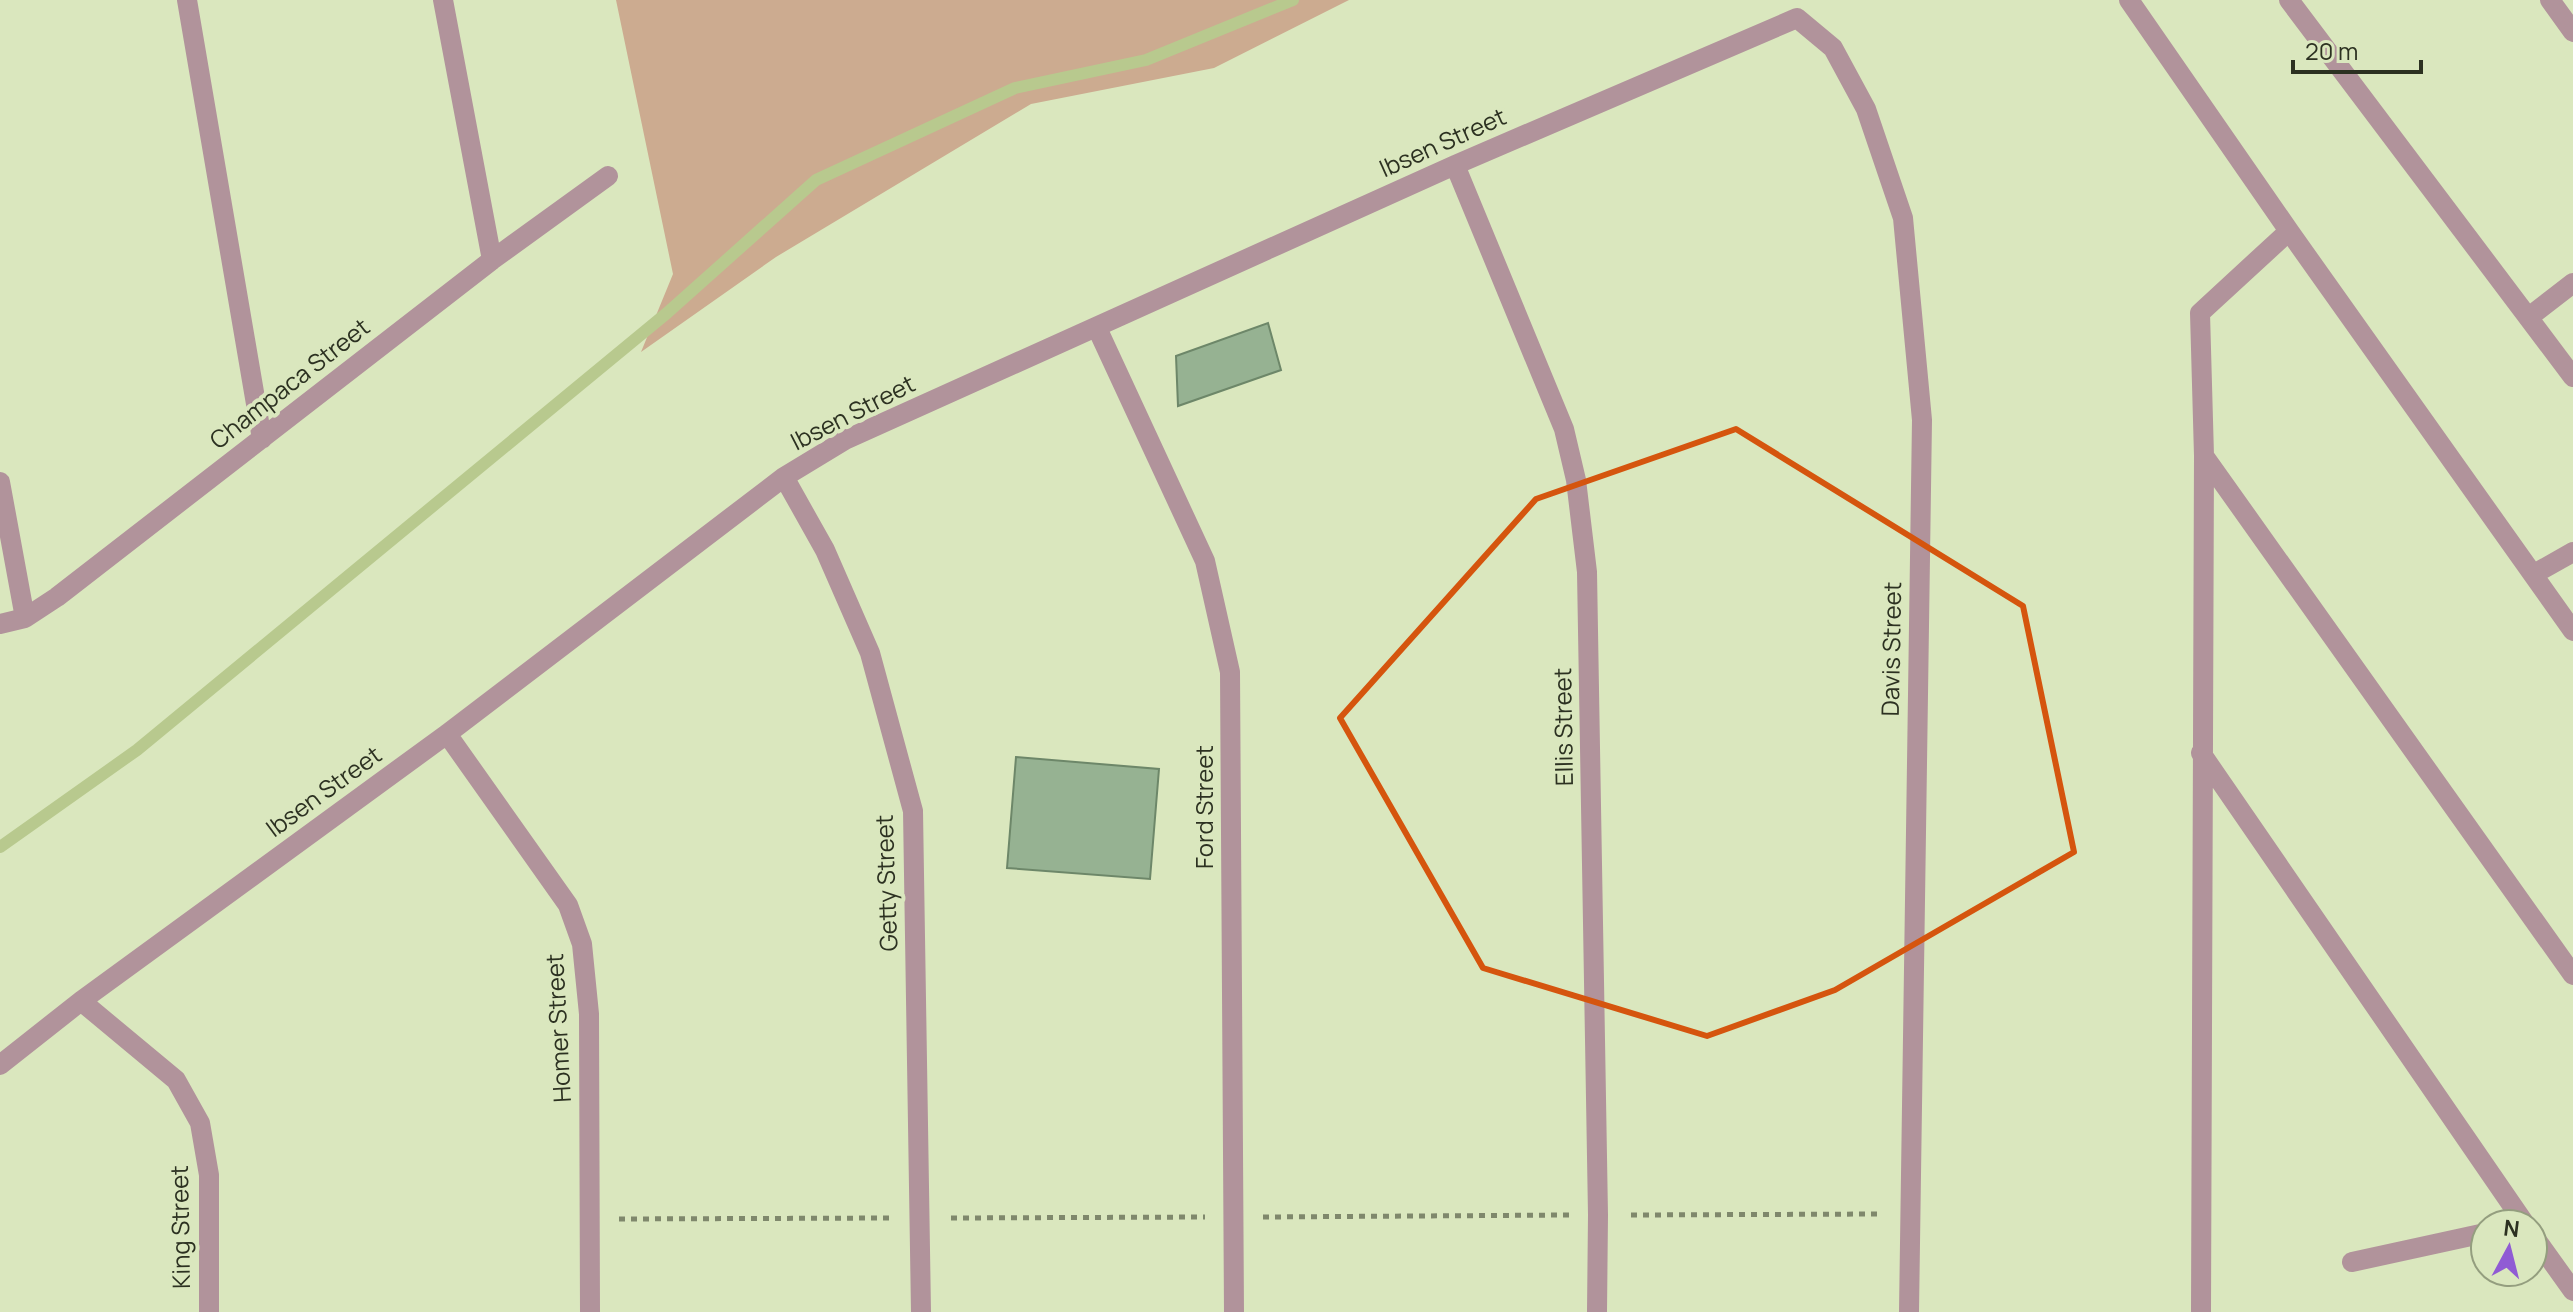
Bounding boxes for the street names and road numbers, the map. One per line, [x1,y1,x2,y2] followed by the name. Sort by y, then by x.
[1374,99,1511,184] street label: Ibsen Street
[202,310,376,456] street label: Champaca Street
[784,366,920,457] street label: Ibsen Street
[1873,581,1908,717] street label: Davis Street
[1545,668,1580,787] street label: Ellis Street
[259,738,388,844] street label: Ibsen Street
[1187,745,1220,869] street label: Ford Street
[867,814,904,952] street label: Getty Street
[537,953,578,1103] street label: Homer Street
[162,1165,197,1289] street label: King Street

